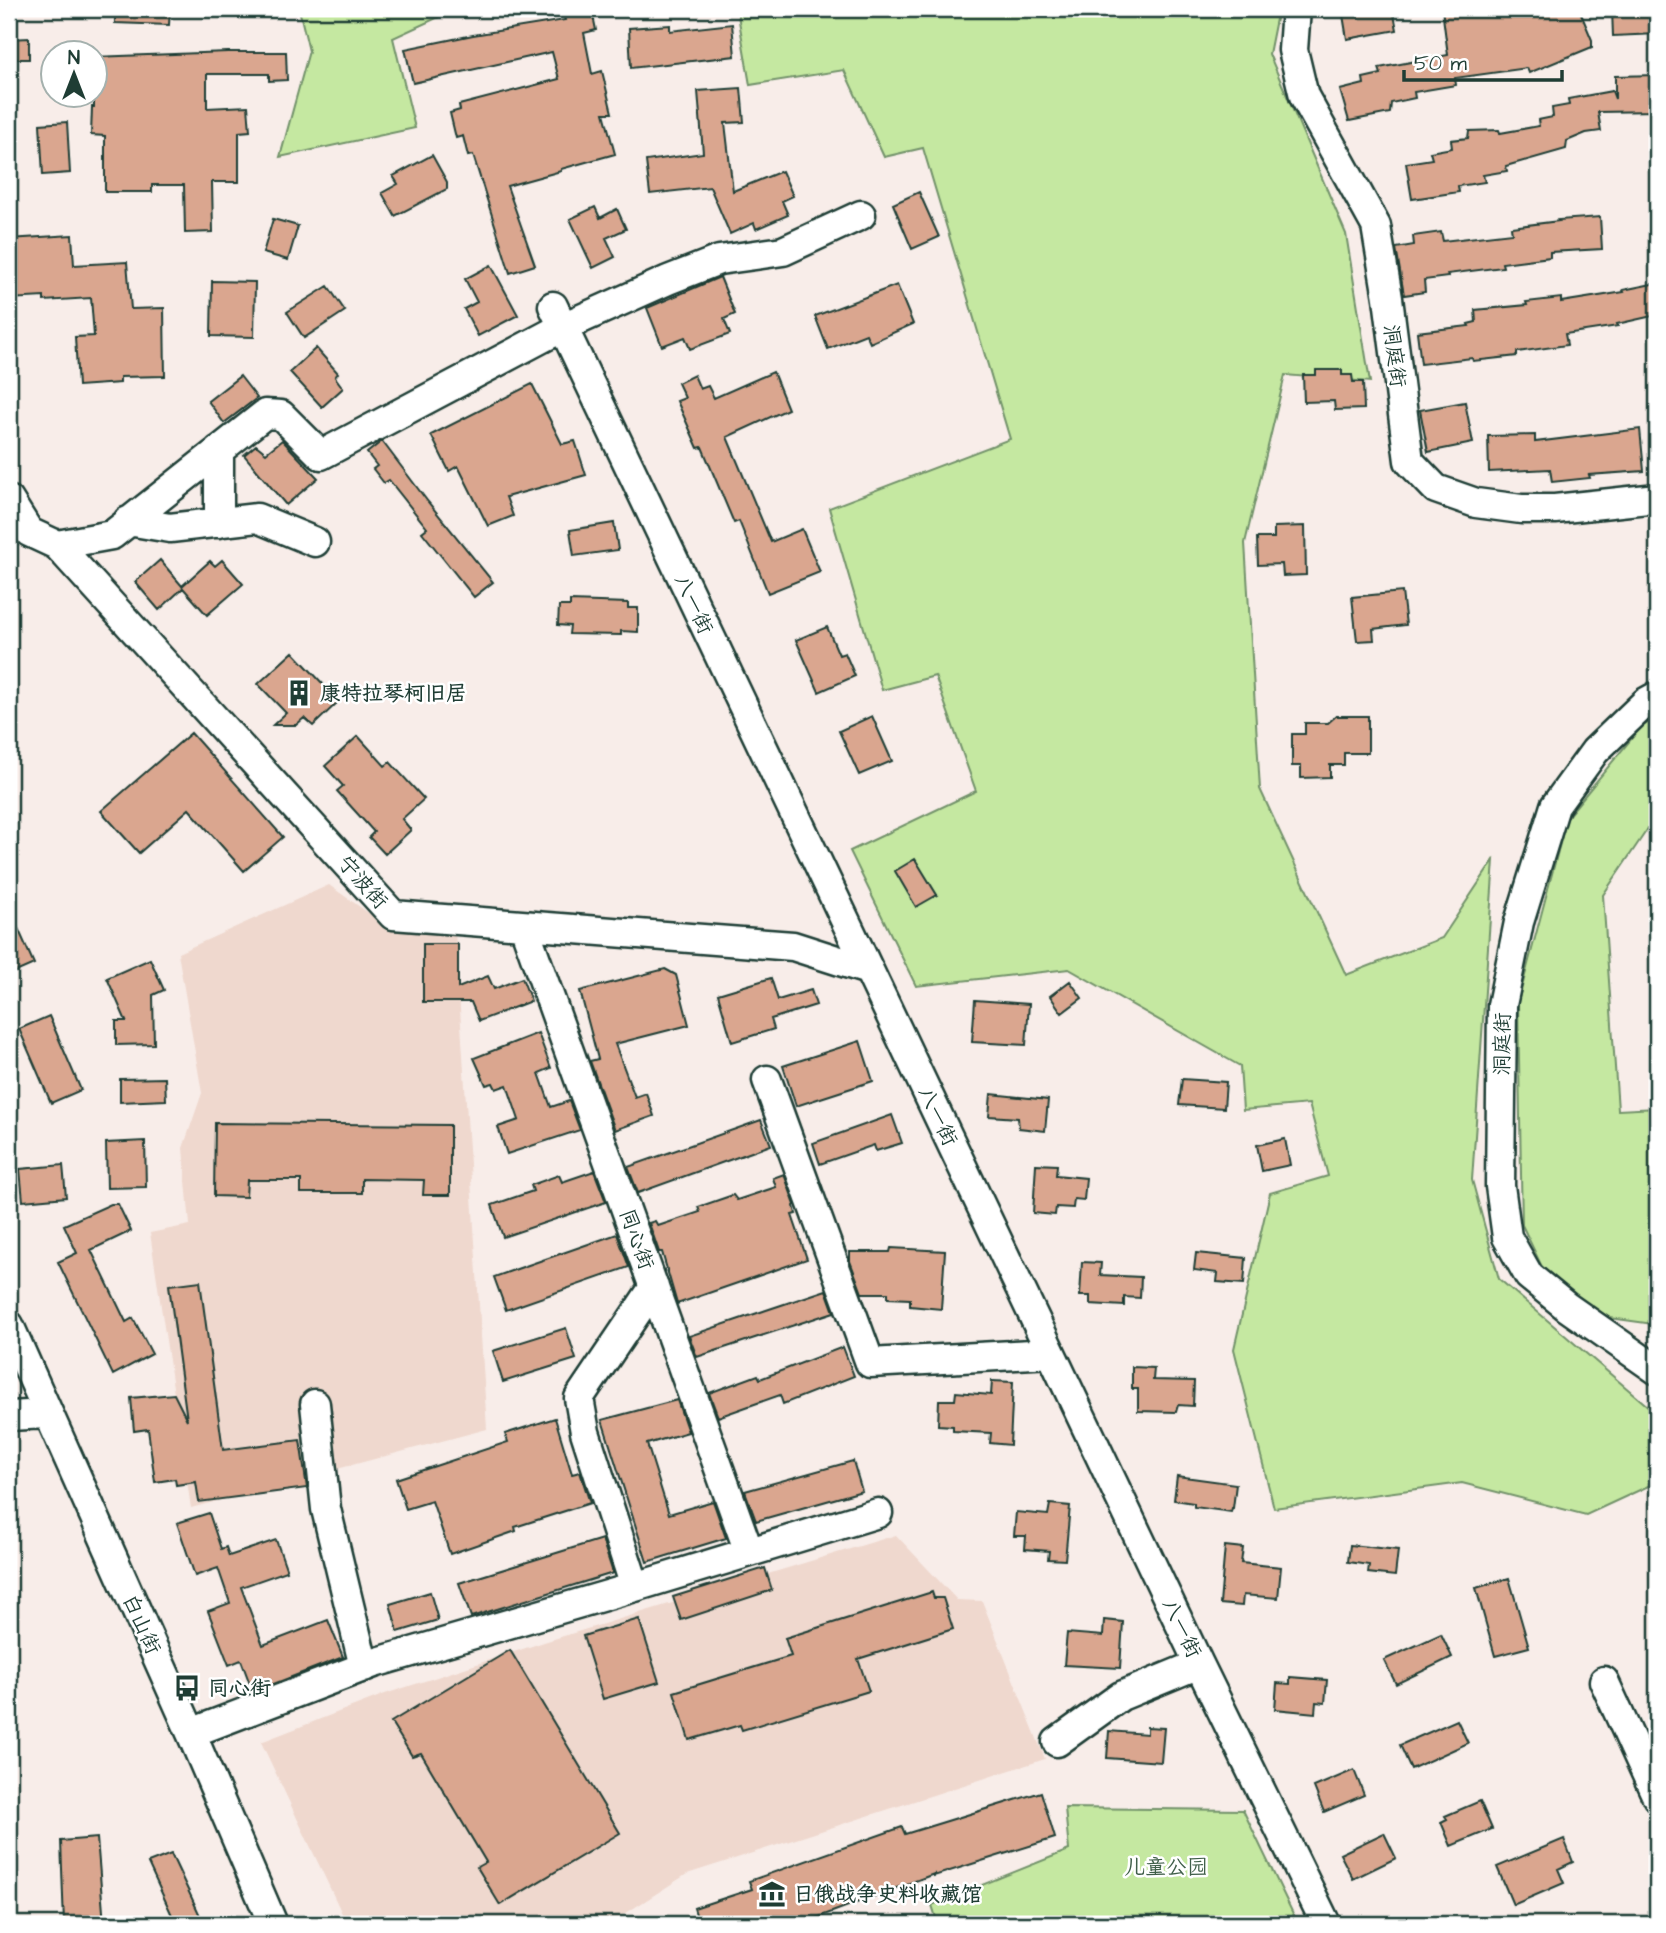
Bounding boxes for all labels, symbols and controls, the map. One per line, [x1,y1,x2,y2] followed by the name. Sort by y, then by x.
[38,38,108,108] north arrow
[1404,38,1561,82] scale bar
[68,45,80,72] text: N
[1414,49,1468,78] text: 50 m
[1376,323,1413,389] street label: 洞庭街
[667,570,720,639] street label: 八一街
[284,678,314,708] building icon: 康特拉琴柯旧居
[320,679,467,708] place label: 康特拉琴柯旧居
[331,849,394,915] street label: 宁波街
[1487,1012,1518,1076] street label: 洞庭街
[911,1082,964,1151] street label: 八一街
[612,1205,661,1274] street label: 同心街
[115,1590,168,1659] street label: 白山街
[1155,1594,1208,1663] street label: 八一街
[172,1673,202,1703] bus stop icon: 同心街
[208,1674,271,1703] place label: 同心街
[1124,1853,1208,1882] park label: 儿童公园
[757,1879,787,1909] museum icon: 日俄战争史料收藏馆
[793,1880,982,1909] place label: 日俄战争史料收藏馆

